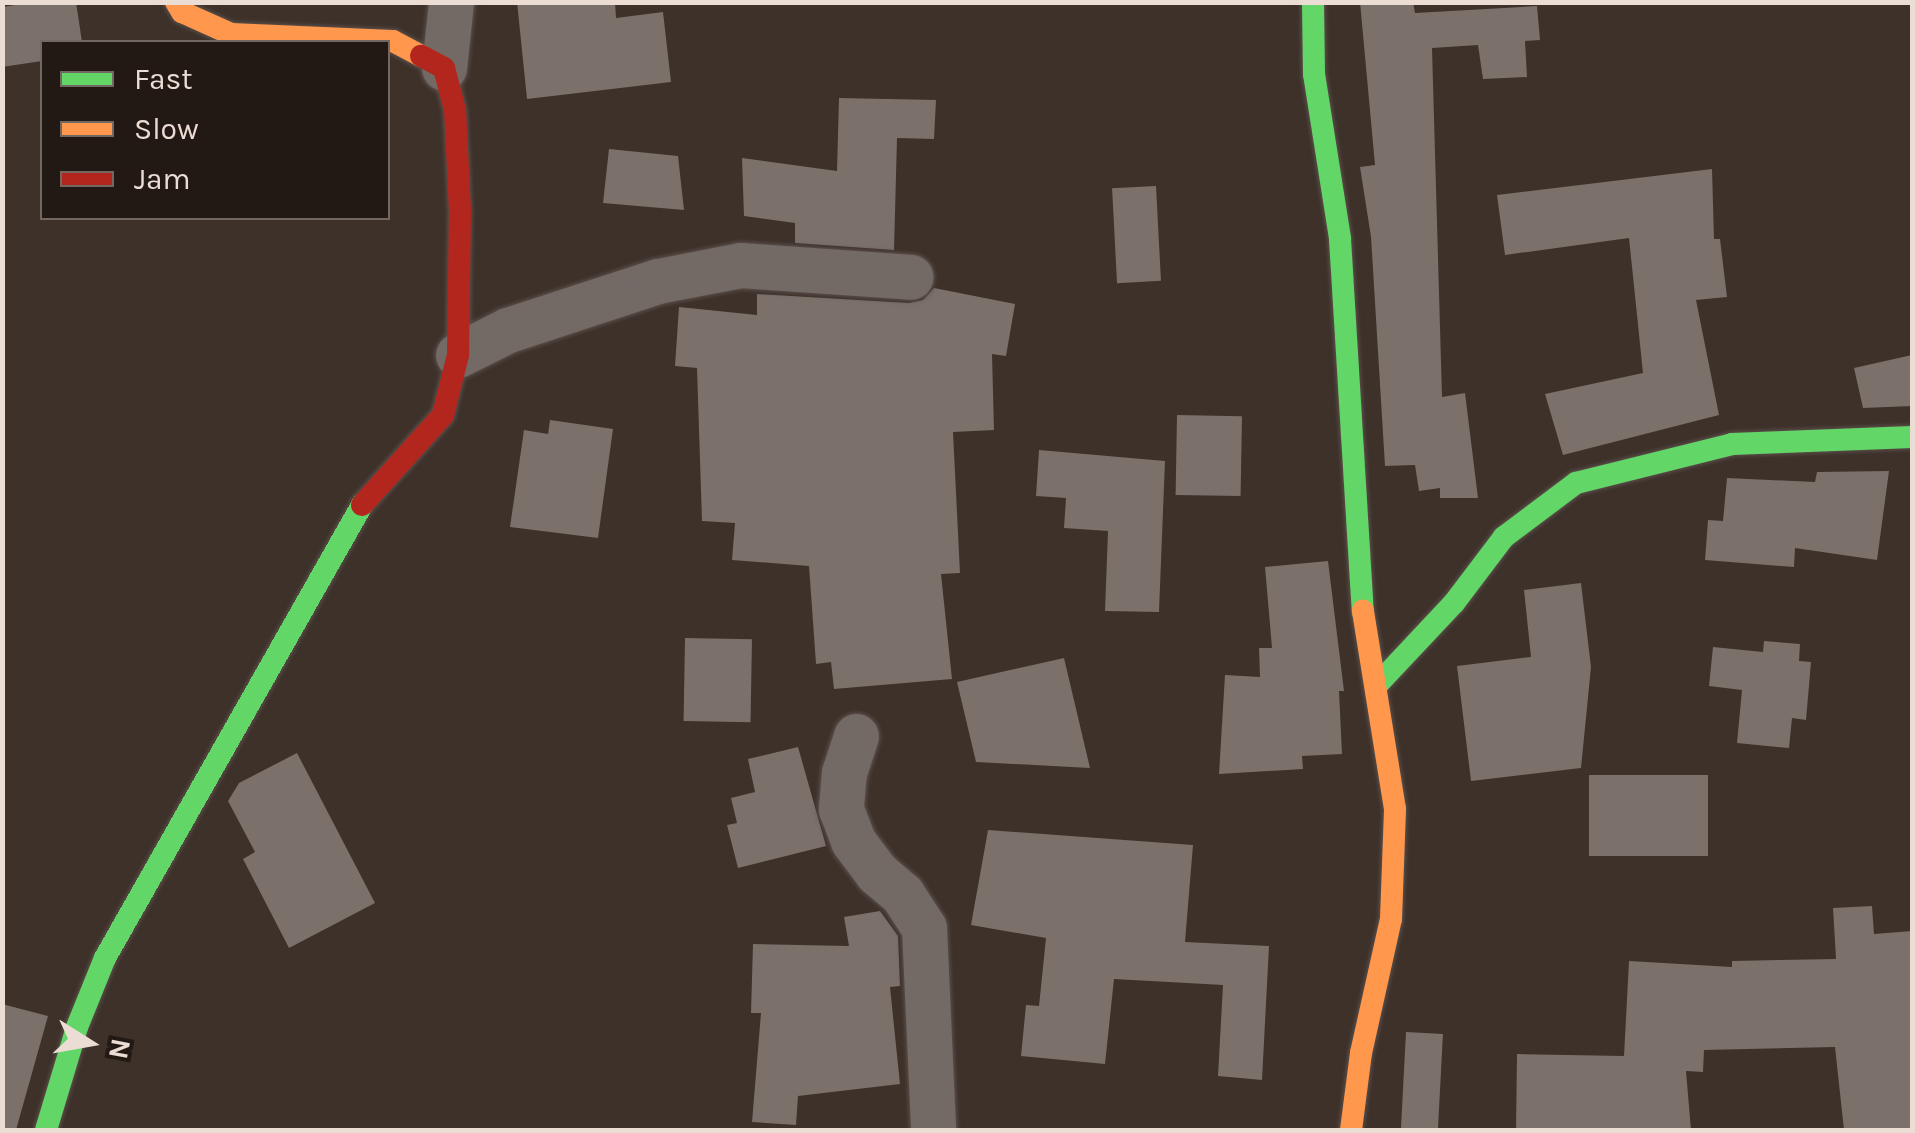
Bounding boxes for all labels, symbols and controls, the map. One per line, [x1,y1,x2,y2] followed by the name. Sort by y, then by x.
[40,40,390,220] legend
[134,61,193,97] text: Fast
[134,111,199,147] text: Slow
[134,161,191,197] text: Jam
[40,993,140,1093] north arrow
[102,1036,138,1062] text: N

